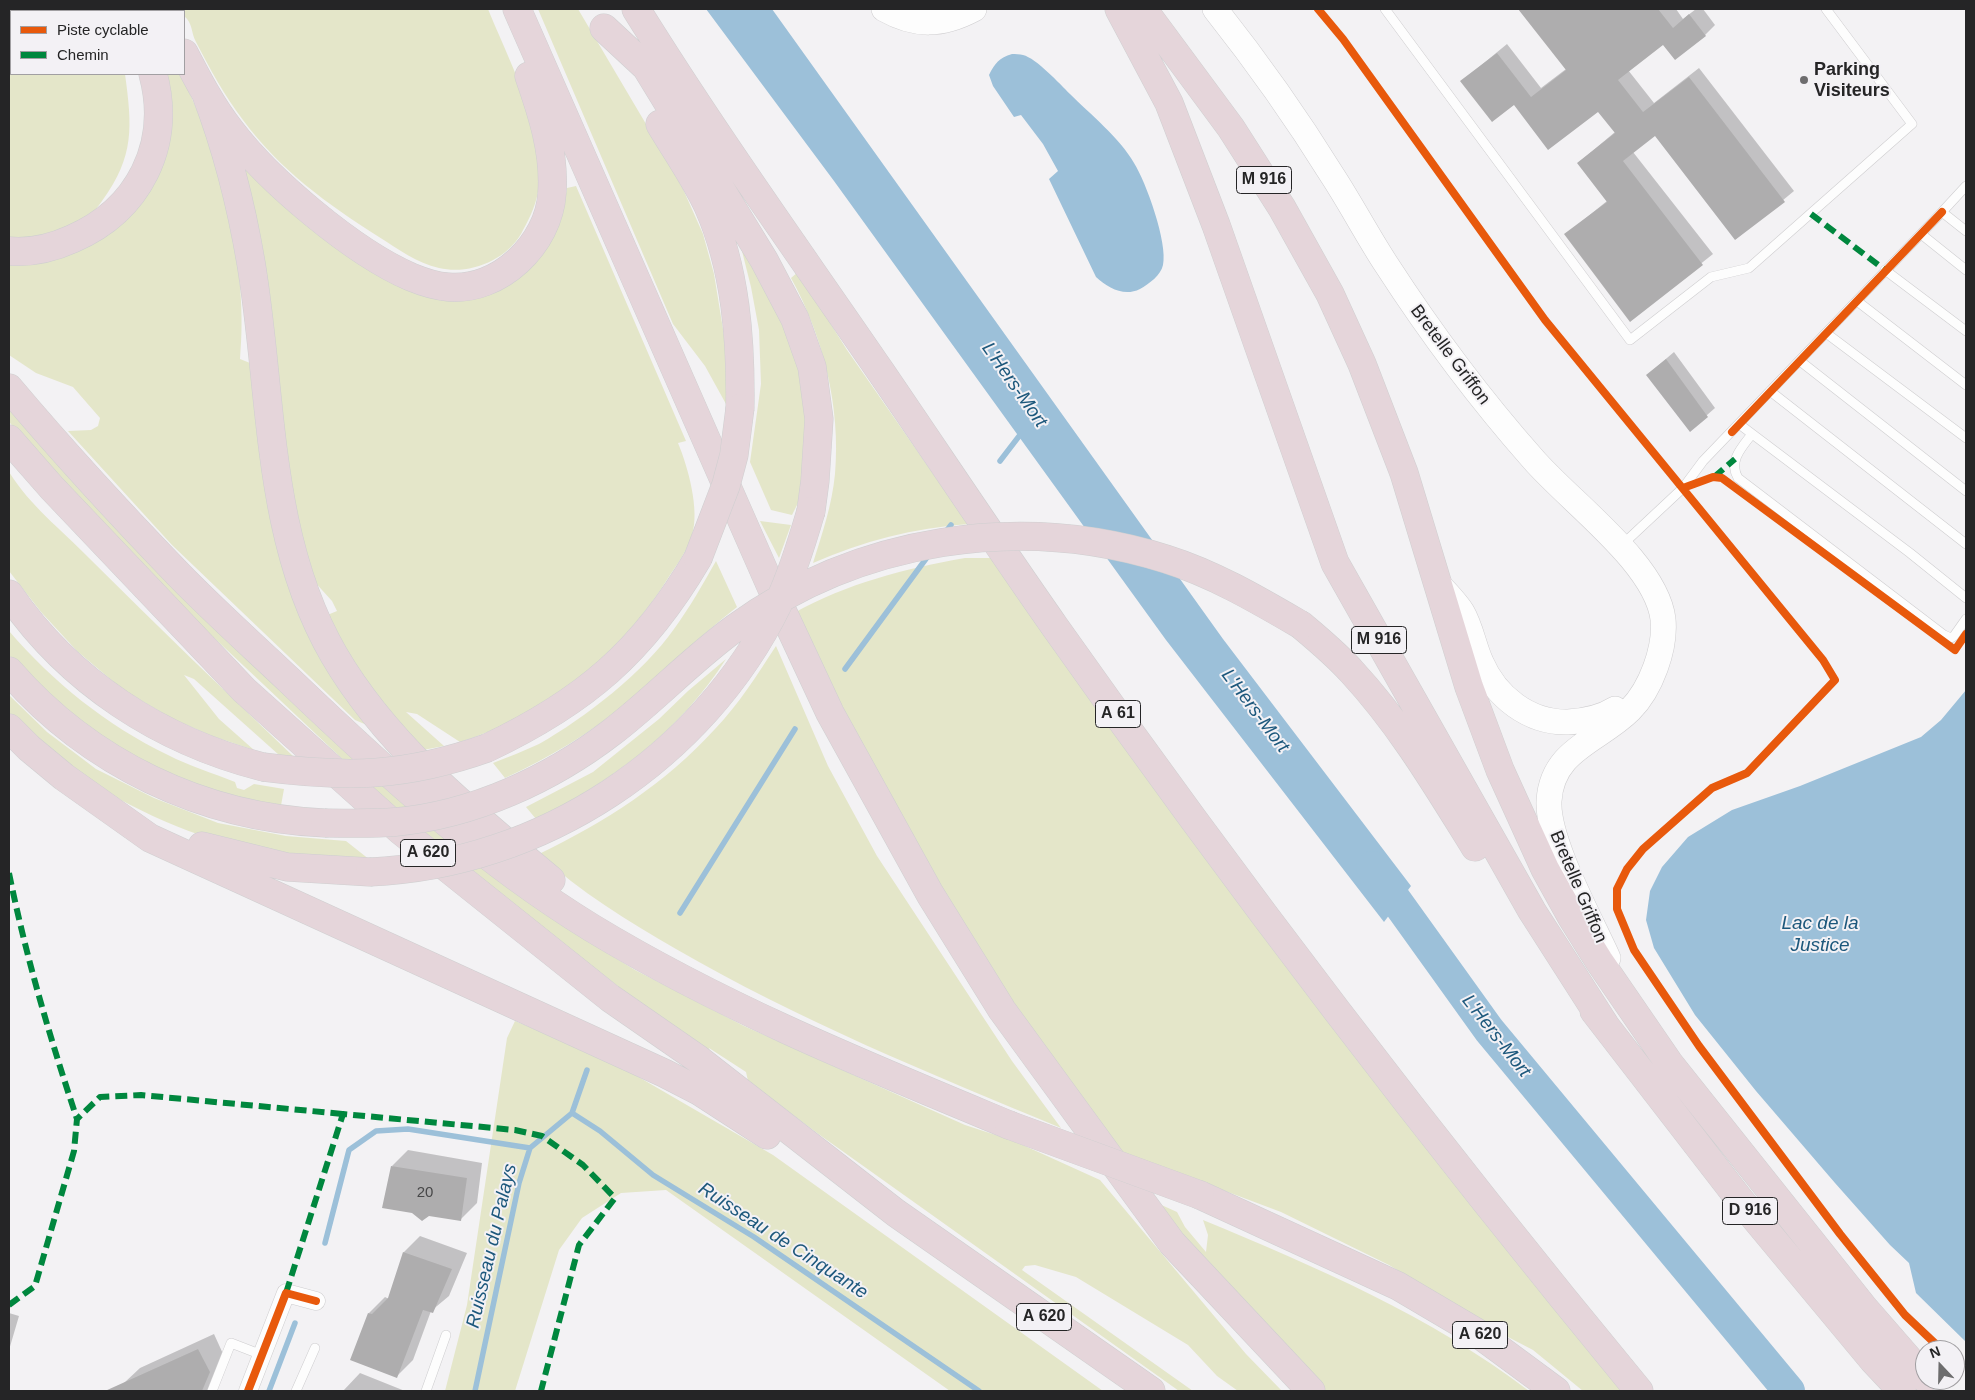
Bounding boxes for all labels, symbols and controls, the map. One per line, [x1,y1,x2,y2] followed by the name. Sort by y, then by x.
[10,10,185,75] legend
[57,21,149,38] text: Piste cyclable
[57,46,109,63] text: Chemin
[1814,59,1890,102] place label: Parking Visiteurs
[1798,74,1810,86] marker: Parking Visiteurs
[1236,166,1292,194] road number: M 916
[1405,301,1495,409] street label: Bretelle Griffon
[976,338,1052,432] water label: L'Hers-Mort
[1352,626,1406,654] road number: M 916
[1216,665,1294,757] water label: L'Hers-Mort
[1096,701,1140,728] road number: A 61
[1545,828,1611,946] street label: Bretelle Griffon
[400,840,456,866] road number: A 620
[1781,913,1859,957] water label: Lac de la Justice
[1457,990,1535,1082] water label: L'Hers-Mort
[462,1162,522,1330] water label: Ruisseau du Palays
[694,1178,872,1304] water label: Ruisseau de Cinquante
[417,1184,433,1202] house number: 20
[1722,1198,1778,1224] road number: D 916
[1016,1304,1072,1330] road number: A 620
[1452,1322,1508,1348] road number: A 620
[1915,1340,1965,1390] north arrow
[1927,1343,1943,1361] text: N

